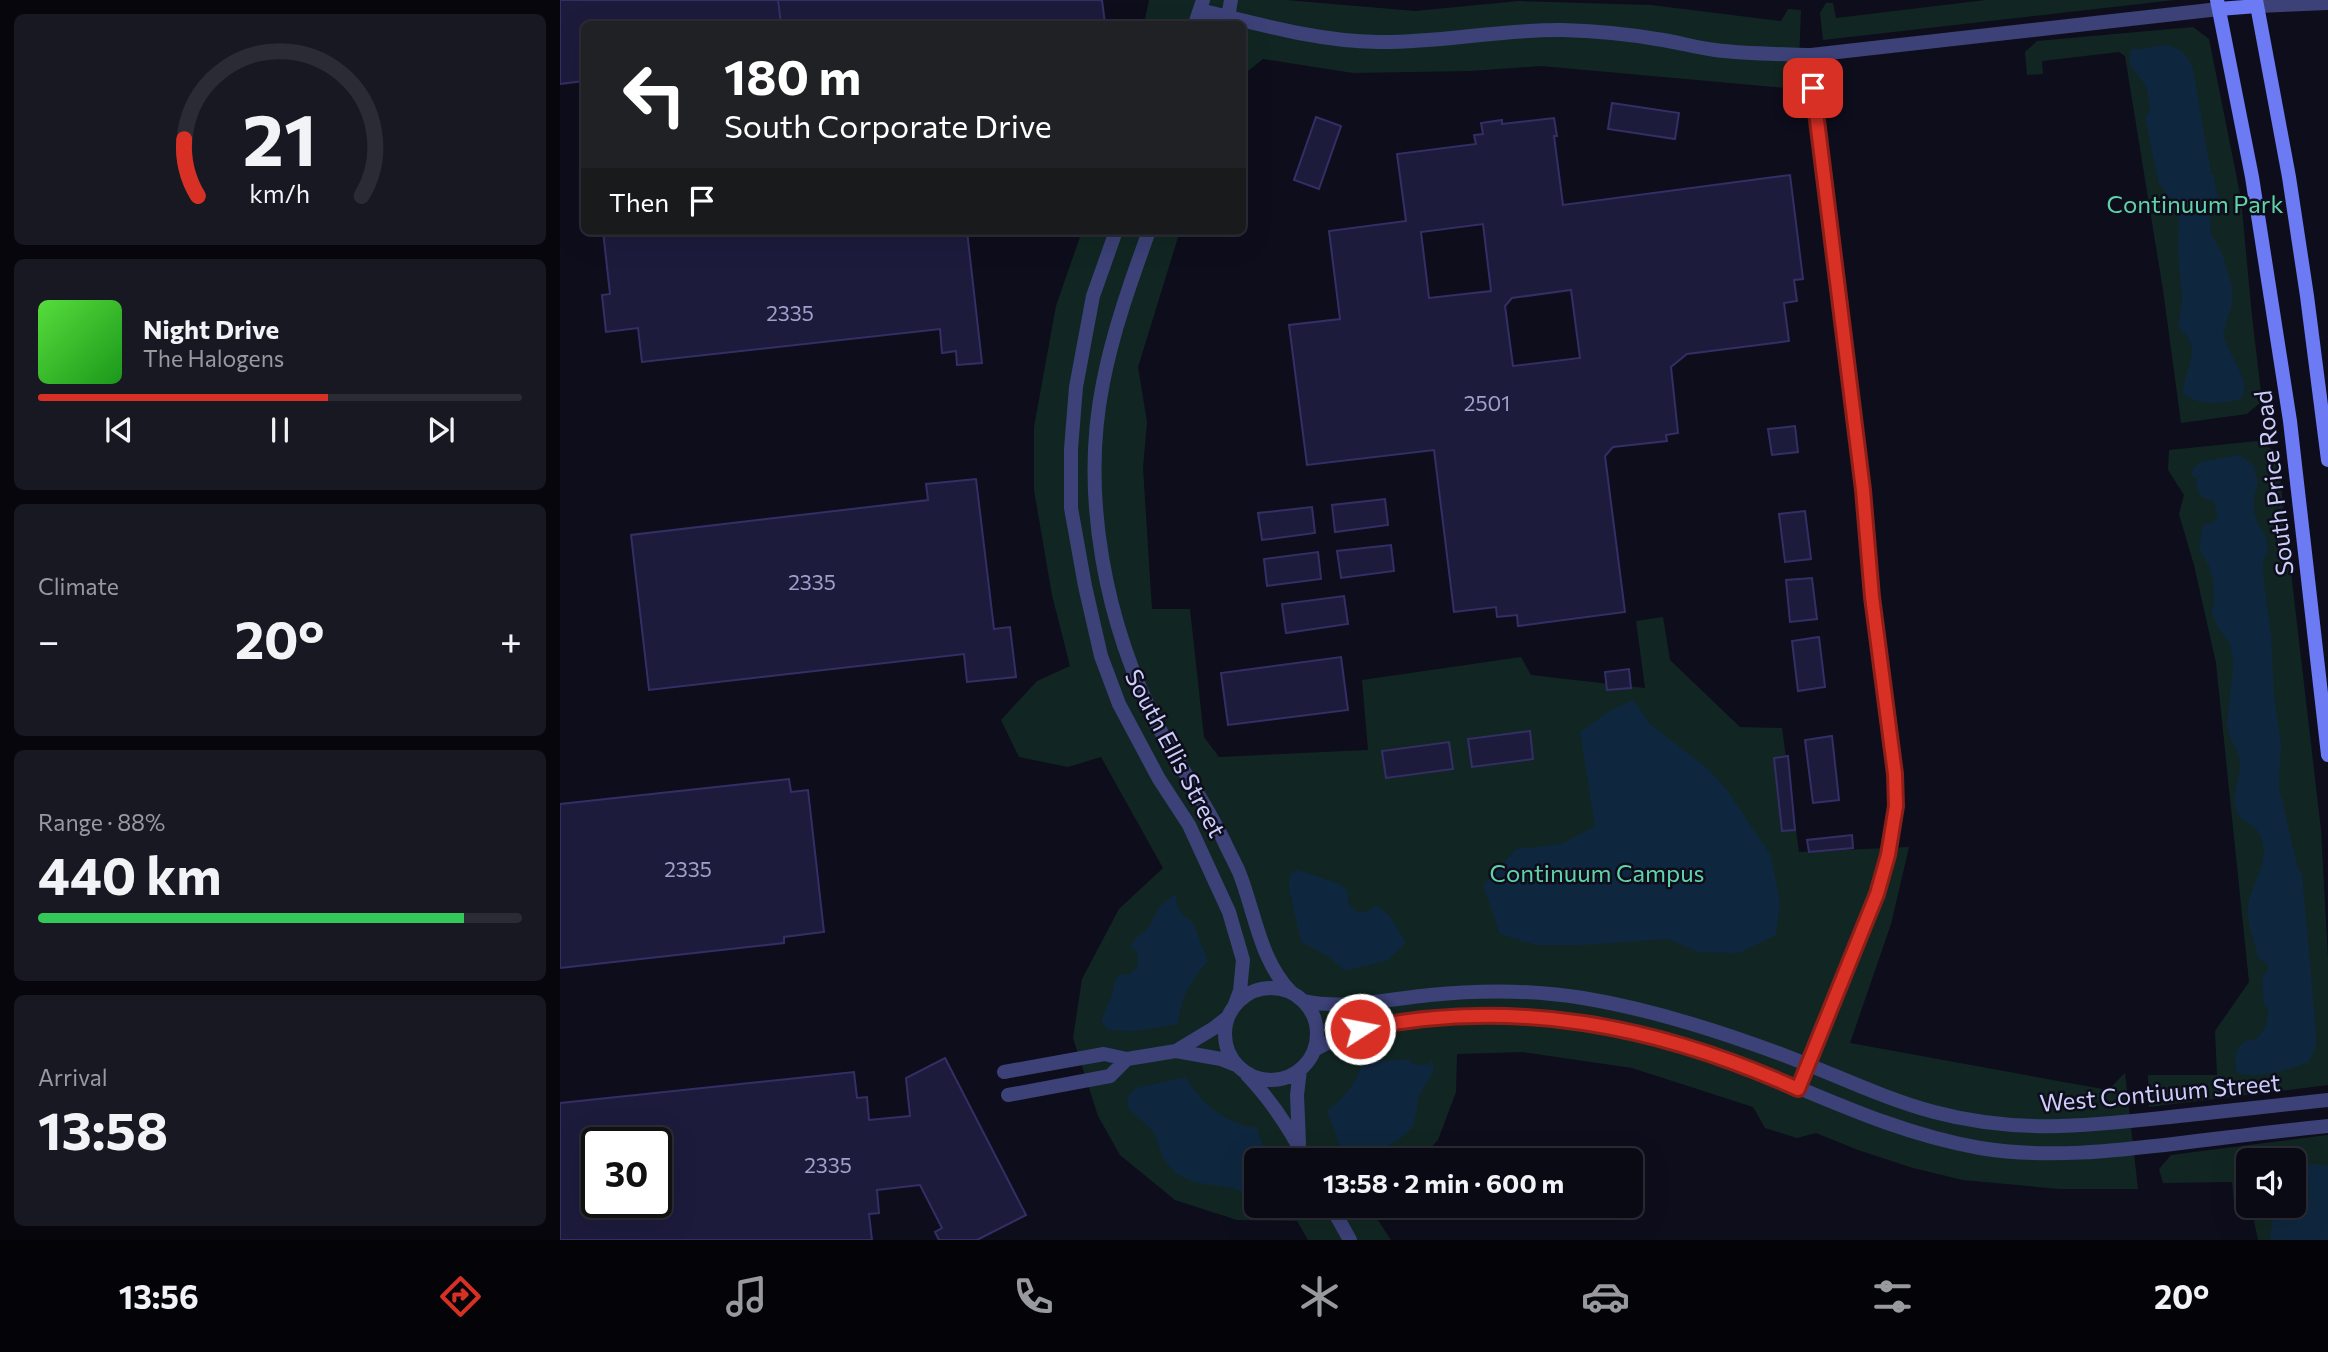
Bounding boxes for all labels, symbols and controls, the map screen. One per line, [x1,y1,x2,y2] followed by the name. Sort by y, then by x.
[724,45,861,105] text: 180 m
[609,49,700,140] icon: left
[1783,58,1843,118] pin
[1794,69,1832,107] icon: arrive
[243,92,317,181] text: 21
[724,105,1052,145] text: South Corporate Drive
[250,177,310,207] text: km/h
[683,182,721,220] icon: arrive
[609,186,669,217] text: Then
[2107,189,2283,218] park label: Continuum Park
[766,300,814,325] house number: 2335
[143,313,279,344] text: Night Drive
[143,344,284,372] text: The Halogens
[2247,389,2299,577] street label: South Price Road
[1464,390,1510,415] house number: 2501
[100,411,138,449] icon: previous
[261,411,299,449] icon: pause
[422,411,460,449] icon: next
[788,569,836,594] house number: 2335
[38,572,119,600] text: Climate
[235,606,325,670] text: 20°
[38,616,60,663] text: −
[500,616,522,663] text: +
[1120,664,1233,842] street label: South Ellis Street
[38,808,165,836] text: Range · 88%
[38,842,222,906] text: 440 km
[664,856,712,881] house number: 2335
[1489,858,1705,887] park label: Continuum Campus
[1323,992,1397,1066] position arrow
[38,1063,108,1091] text: Arrival
[2038,1067,2282,1117] street label: West Contiuum Street
[38,1097,168,1161] text: 13:58
[581,1127,672,1218] speed limit sign: 30
[2236,1148,2306,1218] map controls
[2236,1148,2306,1218] button: sound
[804,1152,852,1177] house number: 2335
[1323,1167,1564,1198] text: 13:58 · 2 min · 600 m
[436,1272,485,1321] icon: directions
[722,1272,771,1321] icon: music
[1009,1272,1058,1321] icon: phone
[1295,1272,1344,1321] icon: climate
[1581,1272,1630,1321] icon: car
[1868,1272,1917,1321] icon: filters
[119,1276,199,1316] text: 13:56
[2154,1276,2209,1316] text: 20°

